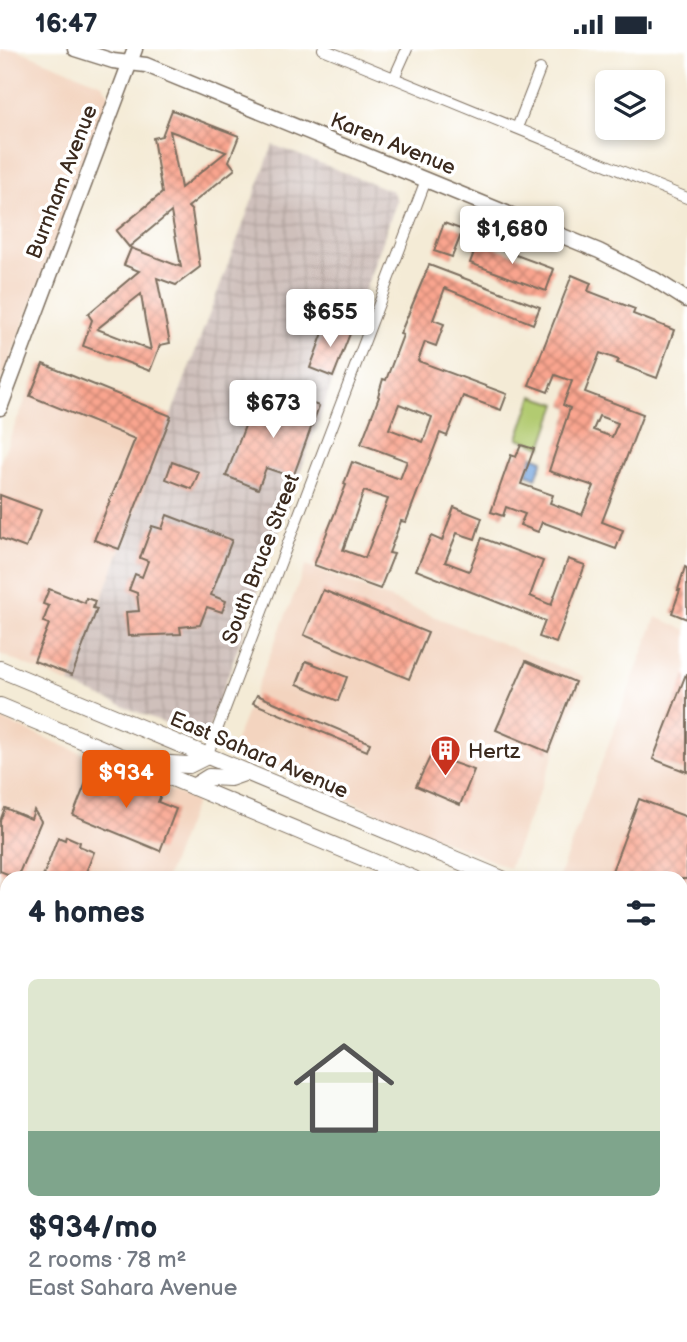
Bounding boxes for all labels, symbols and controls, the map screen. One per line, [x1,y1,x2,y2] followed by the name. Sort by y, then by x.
[35,9,98,40] text: 16:47
[595,70,665,140] map controls
[595,70,665,140] button: layers
[21,102,103,262] street label: Burnham Avenue
[327,108,459,180] street label: Karen Avenue
[455,207,569,266] pin: $1,680
[476,215,548,243] text: $1,680
[289,289,371,349] pin: $655
[302,298,358,326] text: $655
[232,381,314,440] pin: $673
[245,389,301,417] text: $673
[217,470,305,648] street label: South Bruce Street
[166,706,352,804] street label: East Sahara Avenue
[428,734,462,778] building icon: Hertz
[468,739,521,764] place label: Hertz
[85,751,167,810] pin: $934
[98,759,154,787] text: $934
[622,894,660,932] icon: filters
[28,895,145,931] text: 4 homes
[281,1025,407,1151] icon: home
[28,1210,157,1246] text: $934/mo
[28,1246,186,1274] text: 2 rooms · 78 m²
[28,1274,237,1302] text: East Sahara Avenue

